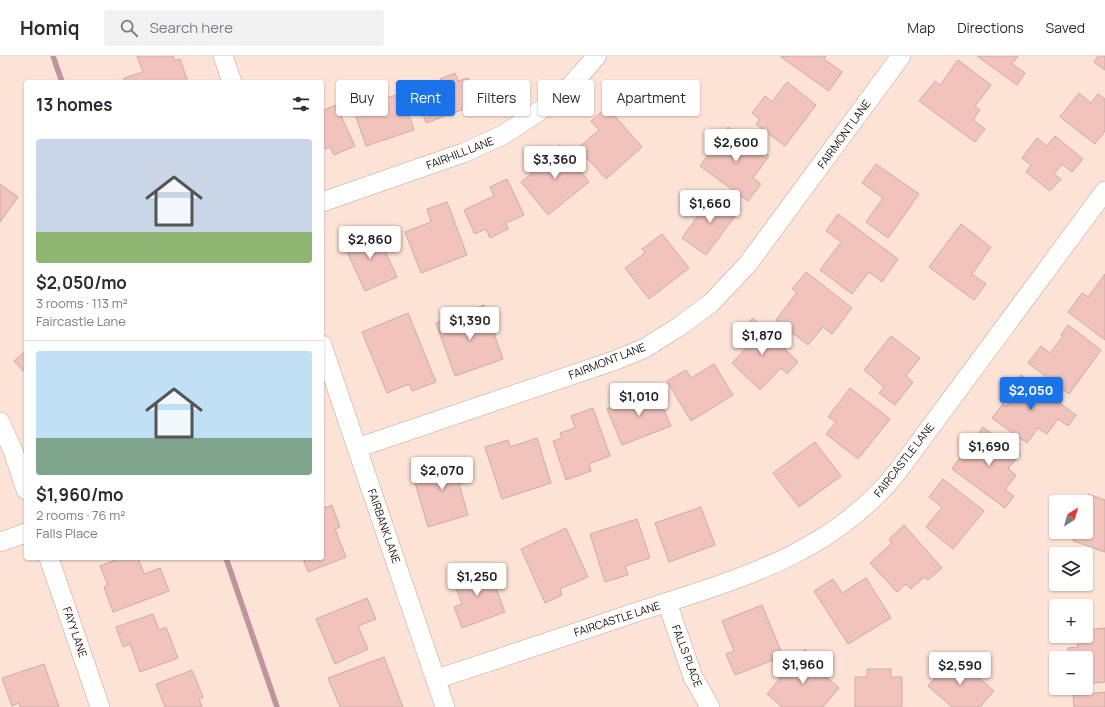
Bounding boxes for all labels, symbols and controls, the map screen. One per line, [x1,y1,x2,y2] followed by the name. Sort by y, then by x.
[104,10,384,46] search box
[20,15,80,41] text: Homiq
[118,17,140,39] icon: search
[150,17,233,38] text: Search here
[907,18,935,37] text: Map
[957,18,1024,37] text: Directions
[1046,18,1085,37] text: Saved
[336,80,388,116] chip: Buy
[396,80,455,116] chip: Rent
[463,80,530,116] chip: Filters
[538,80,594,116] chip: New
[602,80,700,116] chip: Apartment
[36,93,112,116] text: 13 homes
[290,93,312,115] icon: filters
[814,96,874,171] street label: FAIRMONT LANE
[703,129,769,163] pin: $2,600
[424,133,496,172] street label: FAIRHILL LANE
[713,133,759,151] text: $2,600
[522,146,588,180] pin: $3,360
[533,150,577,168] text: $3,360
[138,165,210,237] icon: home
[677,190,743,224] pin: $1,660
[689,194,731,212] text: $1,660
[337,226,403,260] pin: $2,860
[348,230,392,248] text: $2,860
[36,271,127,294] text: $2,050/mo
[36,294,128,312] text: 3 rooms · 113 m²
[437,307,503,341] pin: $1,390
[449,311,491,329] text: $1,390
[36,312,126,330] text: Faircastle Lane
[729,322,795,356] pin: $1,870
[742,326,782,344] text: $1,870
[566,339,648,382] street label: FAIRMONT LANE
[138,377,210,449] icon: home
[998,377,1064,411] pin: $2,050
[1009,381,1053,399] text: $2,050
[606,383,672,417] pin: $1,010
[619,387,659,405] text: $1,010
[870,420,937,500] street label: FAIRCASTLE LANE
[956,433,1022,467] pin: $1,690
[968,437,1010,455] text: $1,690
[409,457,475,491] pin: $2,070
[420,461,464,479] text: $2,070
[36,483,123,506] text: $1,960/mo
[365,486,404,565] street label: FAIRBANK LANE
[1049,495,1093,539] north arrow
[1049,495,1093,695] map controls
[36,506,125,524] text: 2 rooms · 76 m²
[36,524,98,542] text: Falls Place
[1049,547,1093,591] button: layers
[444,563,510,597] pin: $1,250
[456,567,498,585] text: $1,250
[572,597,662,640] street label: FAIRCASTLE LANE
[1049,599,1093,643] button: +
[60,605,91,659] street label: FAYY LANE
[669,622,706,689] street label: FALLS PLACE
[770,651,836,685] pin: $1,960
[1049,651,1093,695] button: −
[927,652,993,686] pin: $2,590
[782,655,824,673] text: $1,960
[938,656,982,674] text: $2,590

